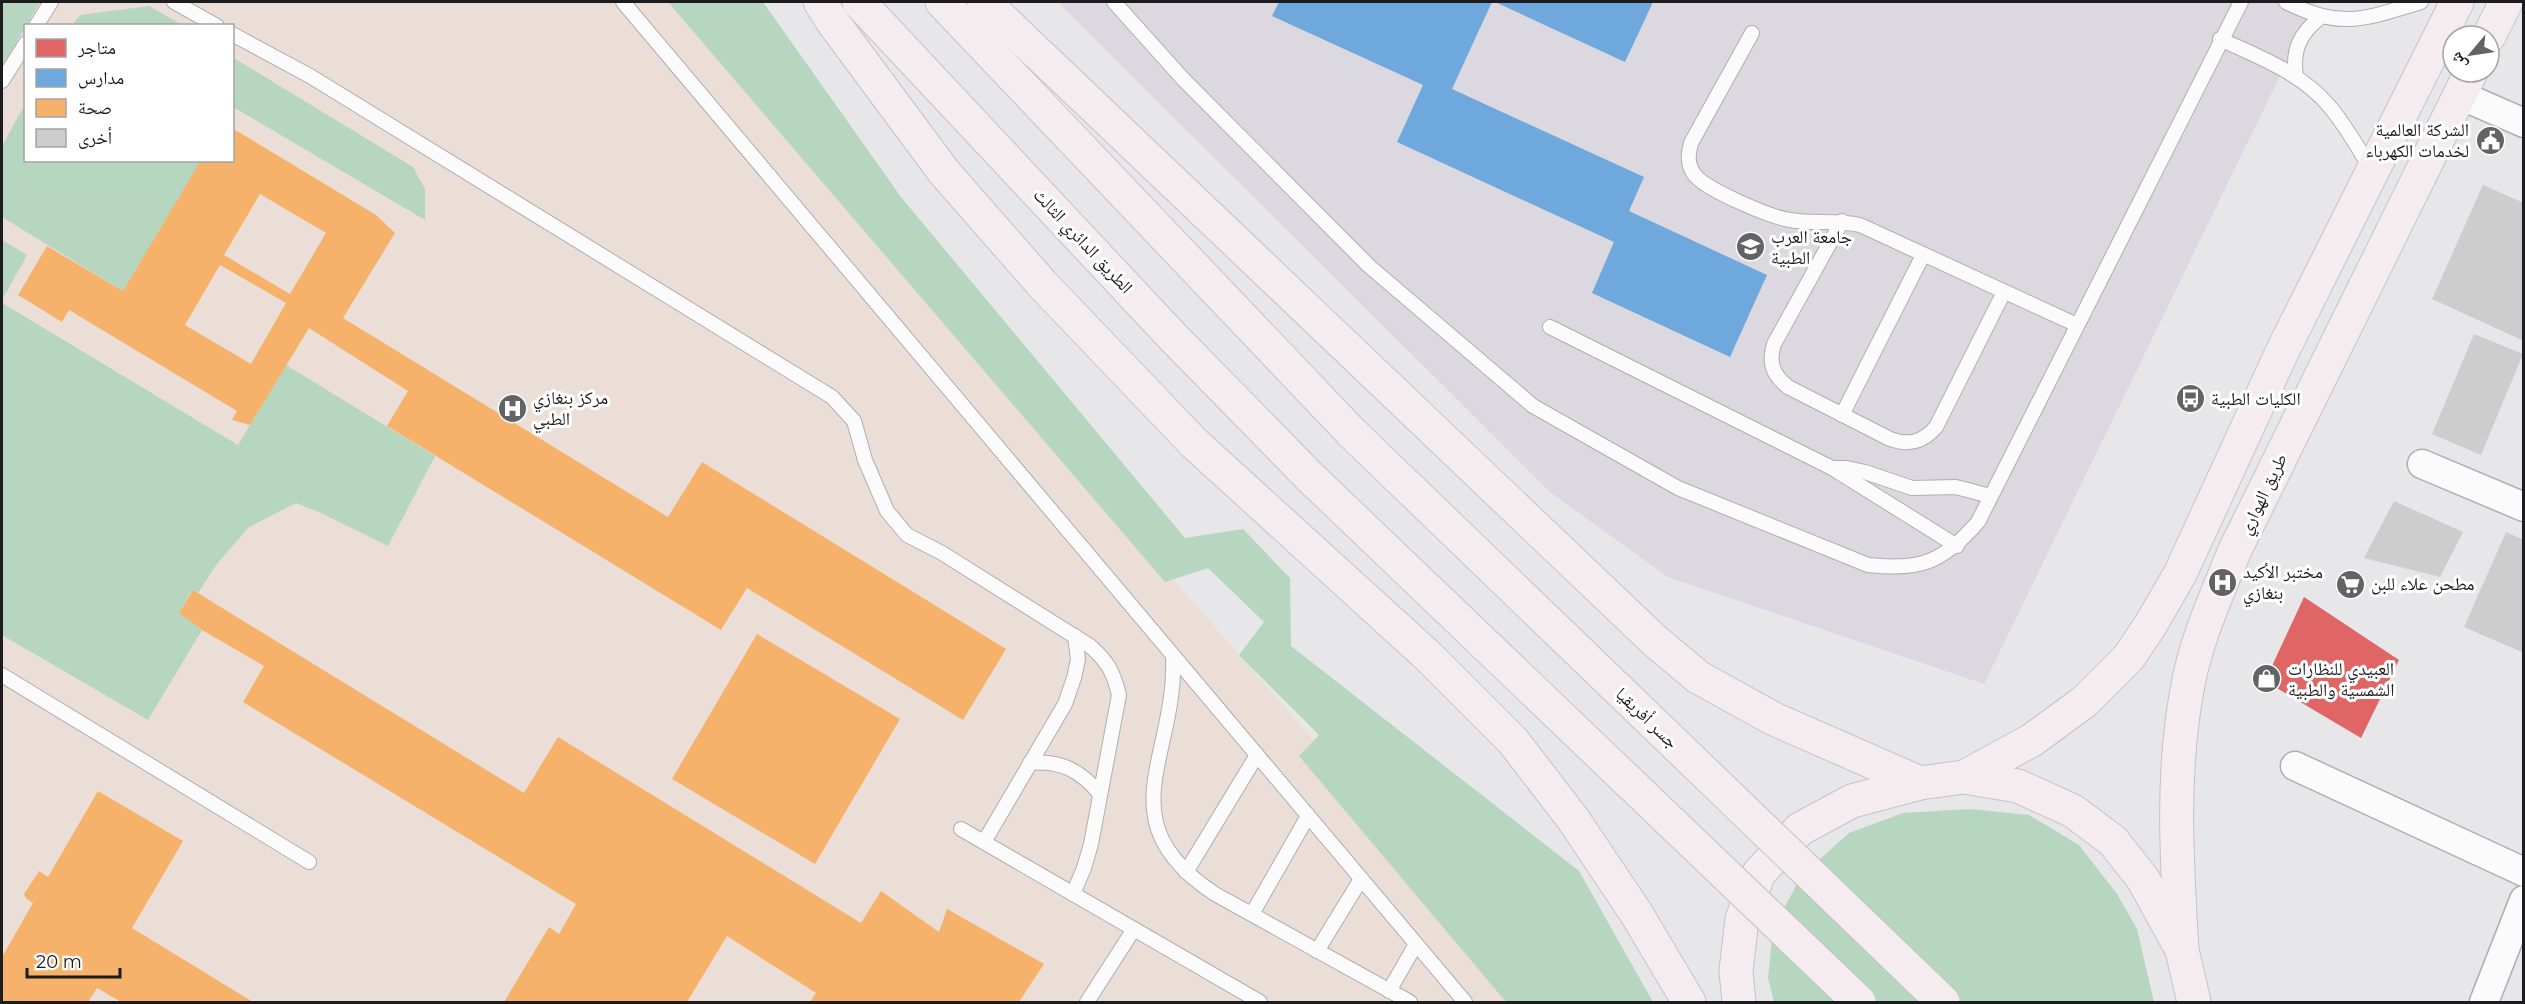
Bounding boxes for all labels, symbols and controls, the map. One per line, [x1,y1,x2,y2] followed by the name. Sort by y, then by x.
[24,24,234,162] legend
[2441,24,2501,84] north arrow
[77,37,116,59] text: متاجر
[2446,49,2471,73] text: ش
[78,67,124,89] text: مدارس
[78,97,112,119] text: صحة
[2365,119,2469,162] place label: الشركة العالمية لخدمات الكهرباء
[2474,124,2506,156] public building icon: الشركة العالمية لخدمات الكهرباء
[78,127,112,149] text: أخرى
[1026,184,1137,301] street label: الطريق الدائري الثالث
[1771,226,1852,269] place label: جامعة العرب الطبية
[1734,231,1766,263] school or university icon: جامعة العرب الطبية
[2174,383,2206,415] bus stop icon: الكليات الطبية
[533,387,608,434] place label: مركز بنغازي الطبي
[2211,388,2301,410] place label: الكليات الطبية
[496,392,528,424] hospital icon: مركز بنغازي الطبي
[2234,450,2295,540] street label: طريق الهواري
[2243,561,2323,608] place label: مختبر الأكيد بنغازي
[2206,566,2238,598] hospital icon: مختبر الأكيد بنغازي
[2334,568,2366,600] supermarket icon: مطحن علاء للبن
[2371,573,2474,595] place label: مطحن علاء للبن
[2288,658,2394,701] place label: العبيدي للنظارات الشمسية والطبية
[2251,663,2283,695] shop icon: العبيدي للنظارات الشمسية والطبية
[1611,683,1683,753] street label: جسر أفريقيا
[27,941,120,979] scale bar
[36,951,82,973] text: 20 m

